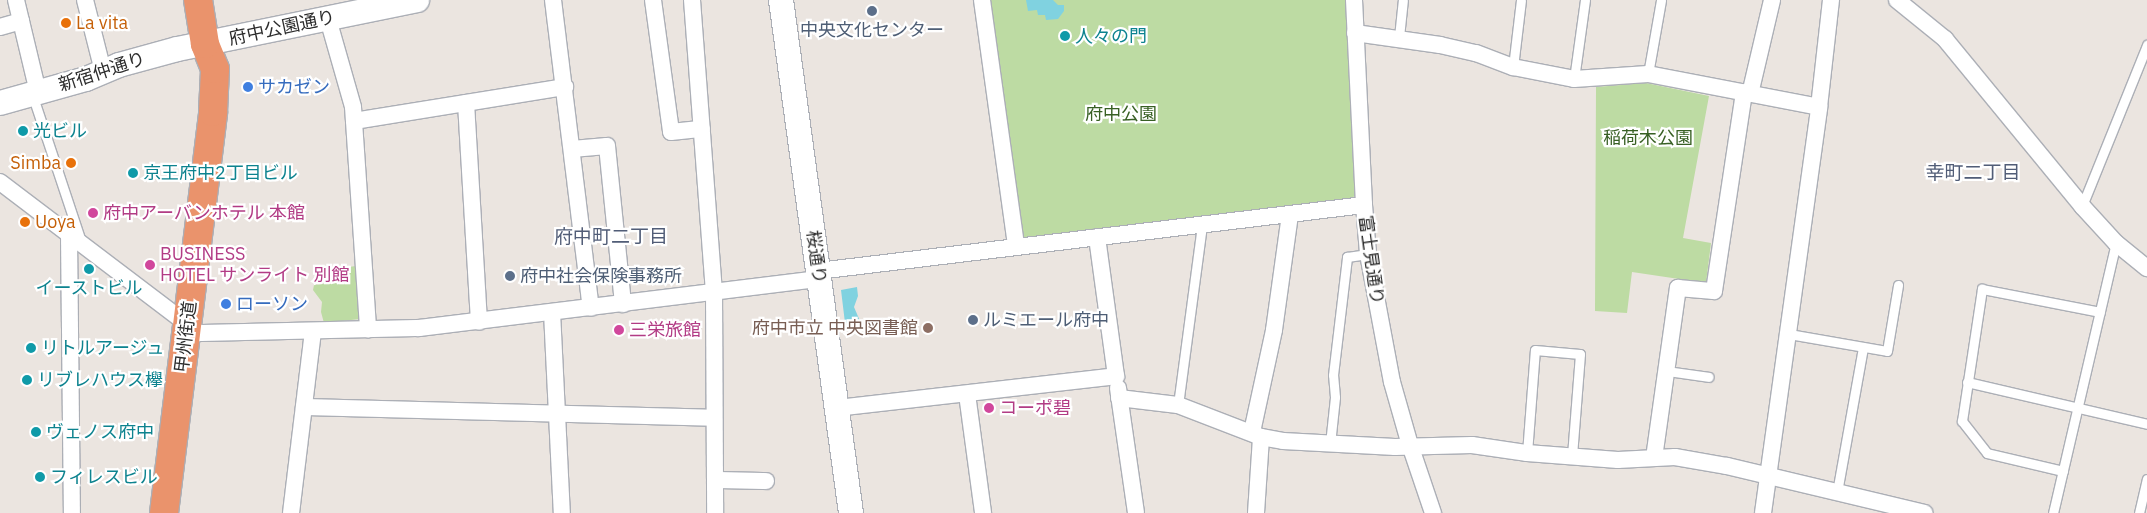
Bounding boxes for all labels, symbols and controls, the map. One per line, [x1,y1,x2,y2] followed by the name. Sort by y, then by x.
[866,5,878,17] marker: 中央文化センター
[227,6,337,50] street label: 府中公園通り
[76,12,128,34] place label: La vita
[60,17,72,29] marker: La vita
[800,19,944,41] place label: 中央文化センター
[1075,25,1147,47] place label: 人々の門
[1059,30,1071,42] marker: 人々の門
[56,48,148,96] street label: 新宿仲通り
[258,76,330,98] place label: サカゼン
[242,81,254,93] marker: サカゼン
[1085,103,1157,125] park label: 府中公園
[33,120,87,142] place label: 光ビル
[17,125,29,137] marker: 光ビル
[1603,127,1693,149] park label: 稲荷木公園
[10,152,61,174] place label: Simba
[65,157,77,169] marker: Simba
[143,162,298,184] place label: 京王府中2丁目ビル
[1926,162,2020,184] district label: 幸町二丁目
[127,167,139,179] marker: 京王府中2丁目ビル
[103,202,304,224] place label: 府中アーバンホテル 本館
[87,207,99,219] marker: 府中アーバンホテル 本館
[35,211,76,233] place label: Uoya
[1354,214,1388,306] street label: 富士見通り
[19,216,31,228] marker: Uoya
[554,226,668,248] district label: 府中町二丁目
[802,229,830,285] street label: 桜通り
[160,244,349,286] place label: BUSINESS HOTEL サンライト 別館
[144,259,156,271] marker: BUSINESS HOTEL サンライト 別館
[83,263,95,275] marker: イーストビル
[520,265,682,287] place label: 府中社会保険事務所
[504,270,516,282] marker: 府中社会保険事務所
[35,277,143,299] place label: イーストビル
[236,293,308,315] place label: ローソン
[220,298,232,310] marker: ローソン
[171,300,201,374] street label: 甲州街道
[983,309,1109,331] place label: ルミエール府中
[967,314,979,326] marker: ルミエール府中
[752,317,918,339] place label: 府中市立 中央図書館
[629,319,701,341] place label: 三栄旅館
[922,322,934,334] marker: 府中市立 中央図書館
[613,324,625,336] marker: 三栄旅館
[41,337,166,359] place label: リトルアージュ
[25,342,37,354] marker: リトルアージュ
[37,369,163,391] place label: リブレハウス欅
[21,374,33,386] marker: リブレハウス欅
[999,397,1071,419] place label: コーポ碧
[983,402,995,414] marker: コーポ碧
[46,421,154,443] place label: ヴェノス府中
[30,426,42,438] marker: ヴェノス府中
[50,466,158,488] place label: フィレスビル
[34,471,46,483] marker: フィレスビル

